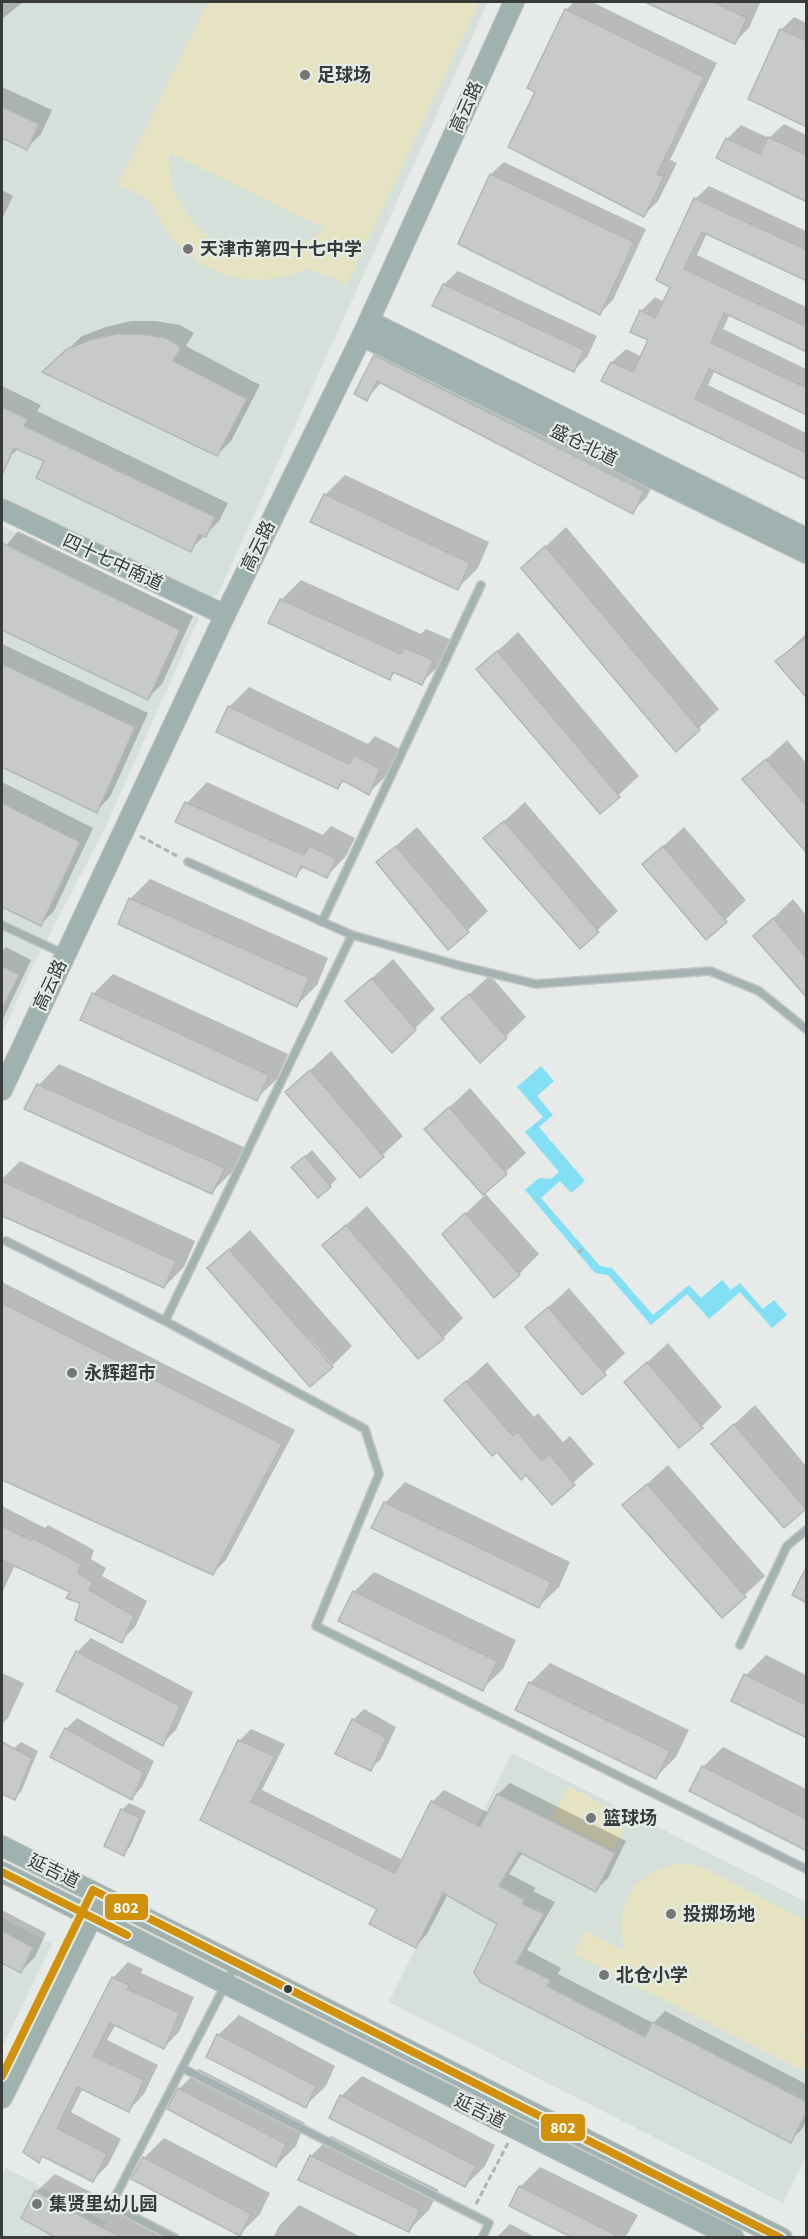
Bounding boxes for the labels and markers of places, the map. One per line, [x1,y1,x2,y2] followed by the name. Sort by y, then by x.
[317,63,371,88] place label: 足球场
[298,68,312,82] marker: 足球场
[200,237,362,262] place label: 天津市第四十七中学
[181,242,195,256] marker: 天津市第四十七中学
[84,1361,156,1386] place label: 永辉超市
[65,1366,79,1380] marker: 永辉超市
[603,1806,657,1831] place label: 篮球场
[584,1811,598,1825] marker: 篮球场
[683,1902,755,1927] place label: 投掷场地
[664,1907,678,1921] marker: 投掷场地
[616,1963,688,1988] place label: 北仓小学
[597,1968,611,1982] marker: 北仓小学
[282,1983,294,1995] unlabelled marker
[49,2192,157,2217] place label: 集贤里幼儿园
[30,2197,44,2211] marker: 集贤里幼儿园

